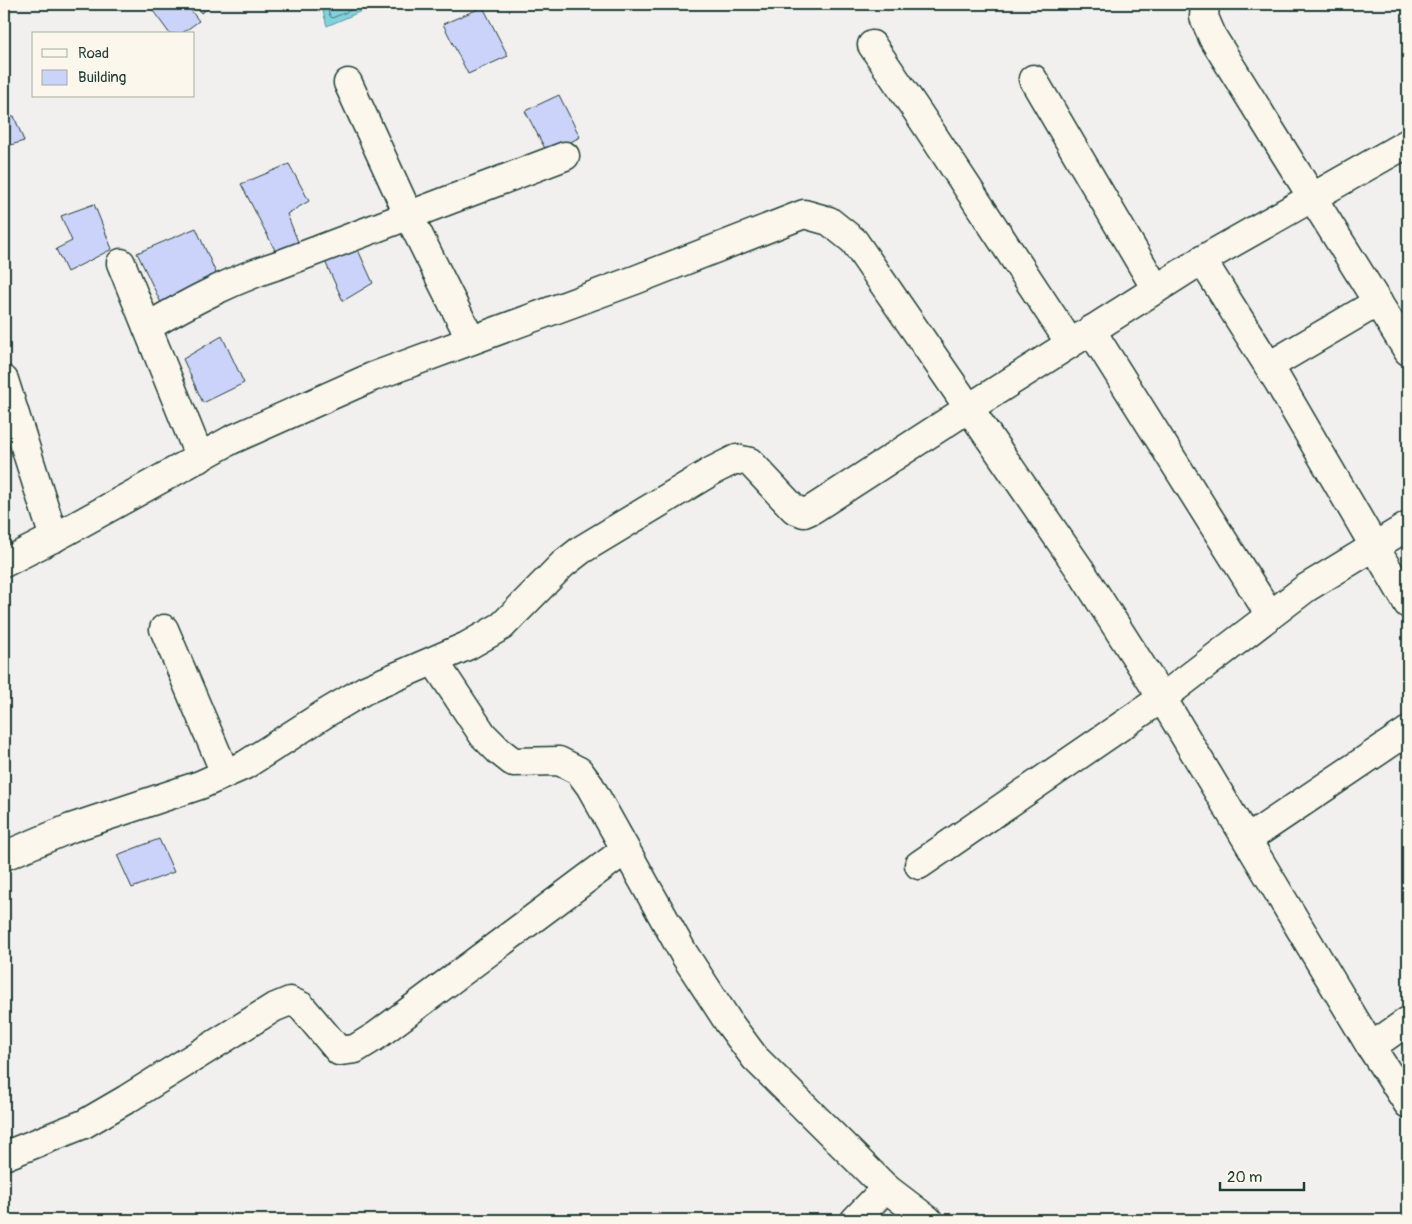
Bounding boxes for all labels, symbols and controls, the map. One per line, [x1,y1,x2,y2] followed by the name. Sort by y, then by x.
[32,32,195,98] legend
[78,44,109,63] text: Road
[78,68,126,87] text: Building
[1220,1159,1303,1191] scale bar
[1227,1168,1262,1187] text: 20 m

